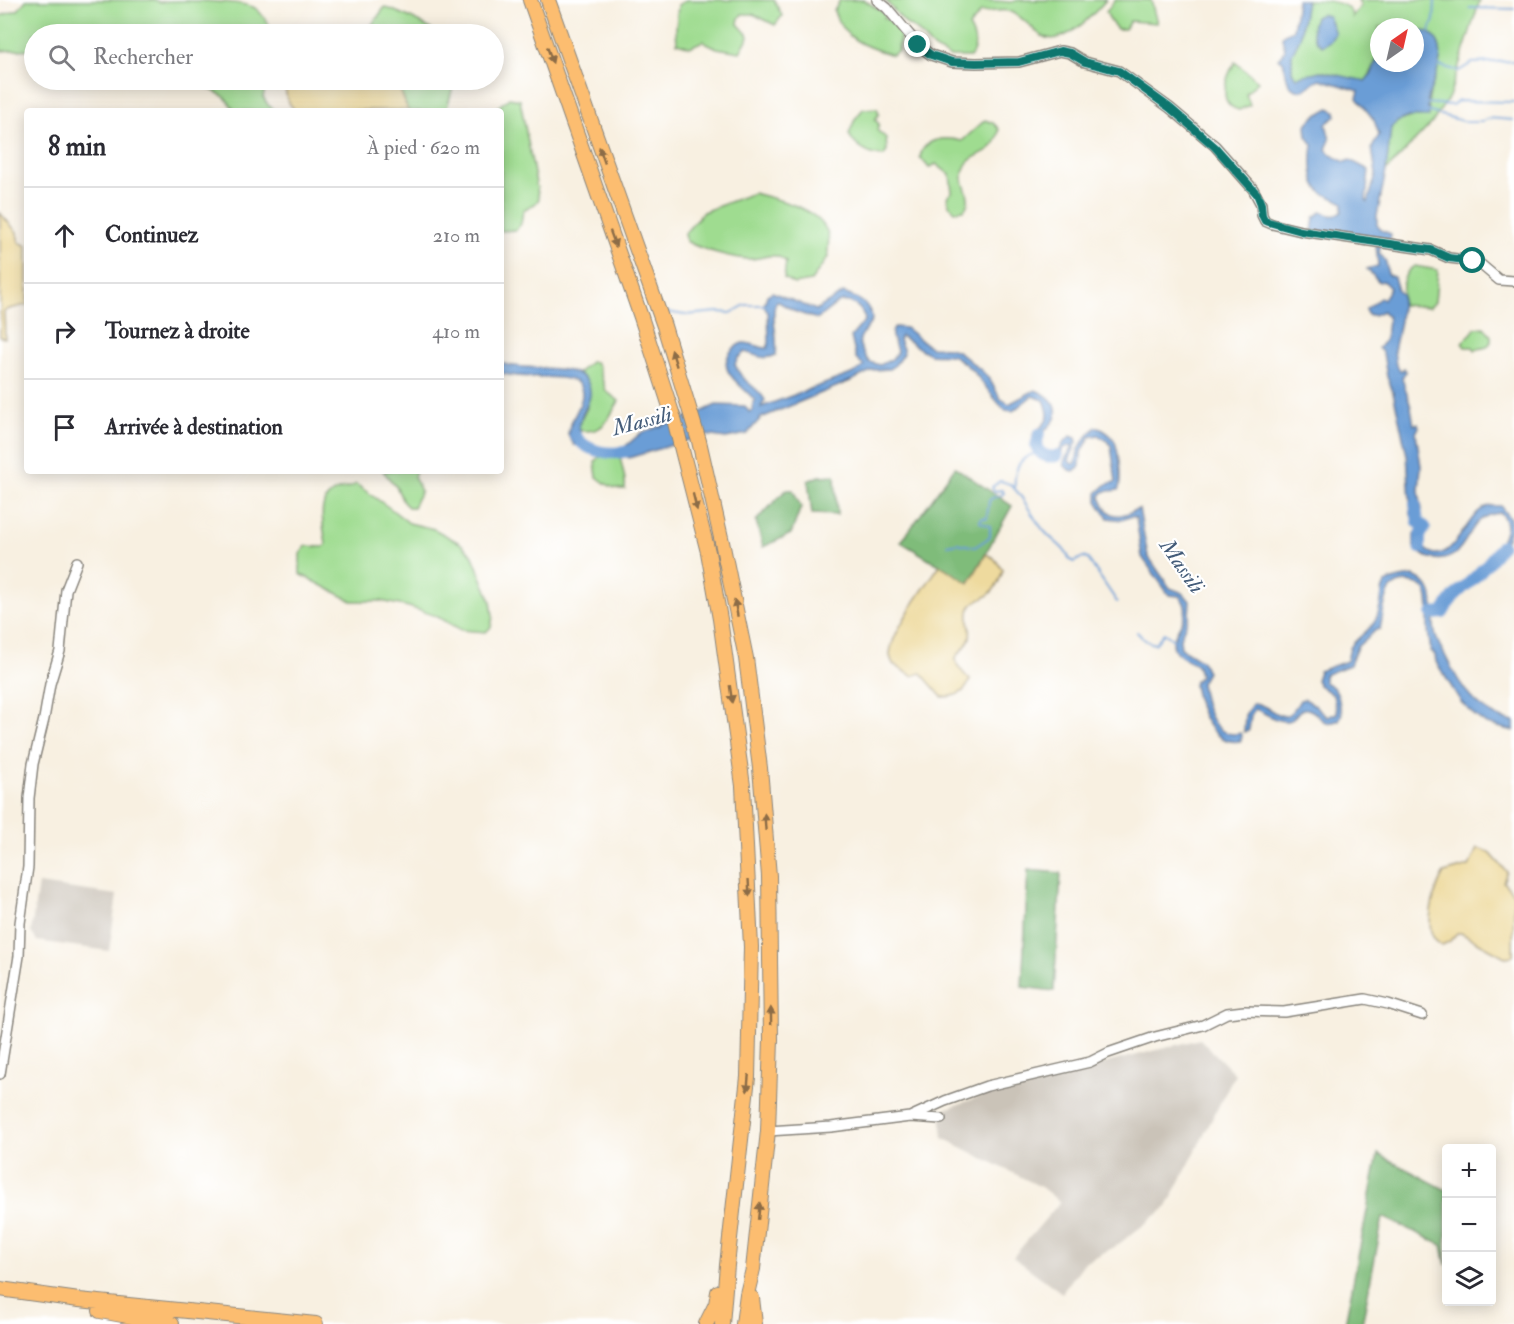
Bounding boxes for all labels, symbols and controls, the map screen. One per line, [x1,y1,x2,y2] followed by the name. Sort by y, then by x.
[1370,18,1424,72] north arrow
[24,24,504,90] search box
[904,31,930,57] route end
[45,41,78,74] icon: search
[93,43,193,71] text: Rechercher
[546,46,555,64] one-way arrow
[48,131,106,163] text: 8 min
[367,135,480,160] text: À pied · 620 m
[597,145,607,163] one-way arrow
[48,219,81,252] icon: ahead
[105,221,198,249] text: Continuez
[433,223,480,248] text: 210 m
[609,231,619,249] one-way arrow
[1459,247,1485,273] route start
[48,315,81,348] icon: right
[105,317,250,345] text: Tournez à droite
[432,319,480,344] text: 410 m
[669,349,678,367] one-way arrow
[607,400,675,443] water label: Massili
[48,411,81,444] icon: arrive
[105,413,283,441] text: Arrivée à destination
[691,493,701,512] one-way arrow
[1152,532,1211,599] water label: Massili
[730,598,740,617] one-way arrow
[726,685,735,704] one-way arrow
[760,812,769,831] one-way arrow
[744,879,753,898] one-way arrow
[766,1007,776,1026] one-way arrow
[743,1073,752,1092] one-way arrow
[1442,1144,1496,1306] map controls
[1442,1144,1496,1198] button: +
[1442,1198,1496,1252] button: −
[755,1201,764,1220] one-way arrow
[1442,1252,1496,1306] button: layers

